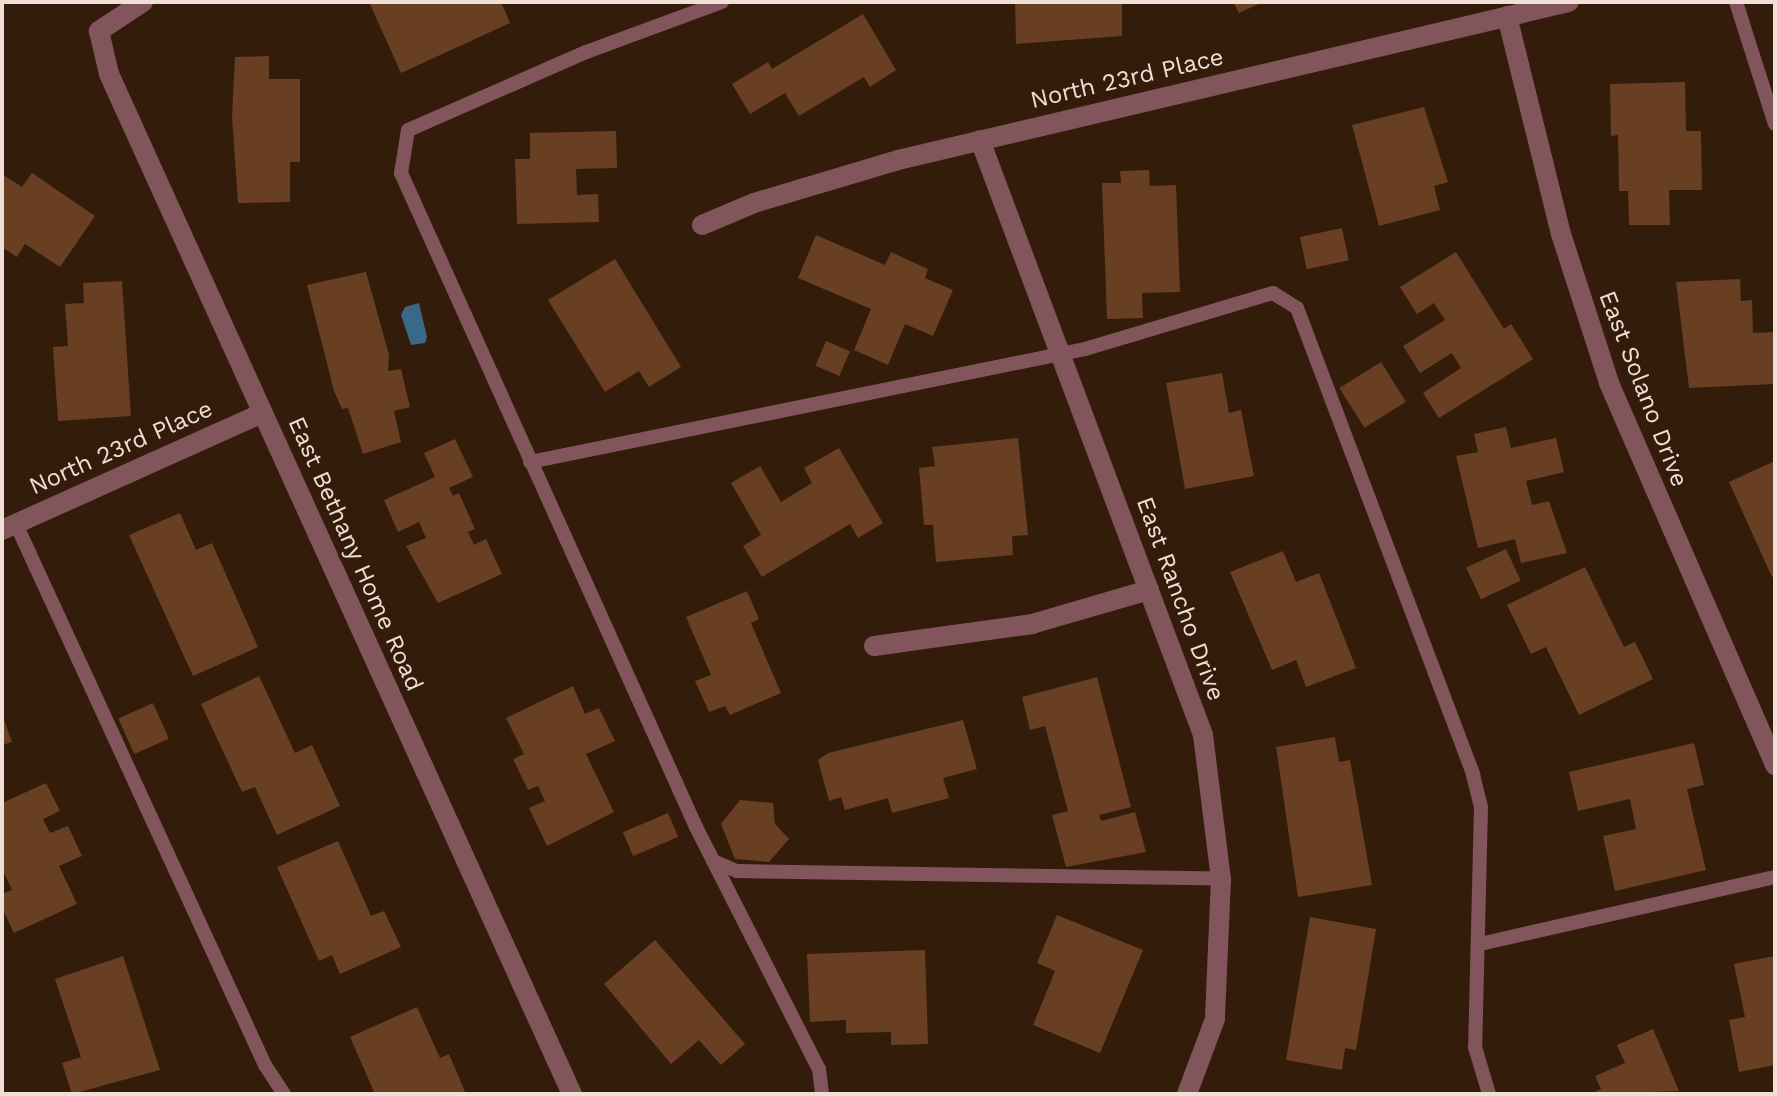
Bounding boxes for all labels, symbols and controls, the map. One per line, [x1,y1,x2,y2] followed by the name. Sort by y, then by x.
[1028,43,1226,115] street label: North 23rd Place
[1592,287,1694,491] street label: East Solano Drive
[25,395,217,501] street label: North 23rd Place
[281,412,429,696] street label: East Bethany Home Road
[1130,493,1230,705] street label: East Rancho Drive

